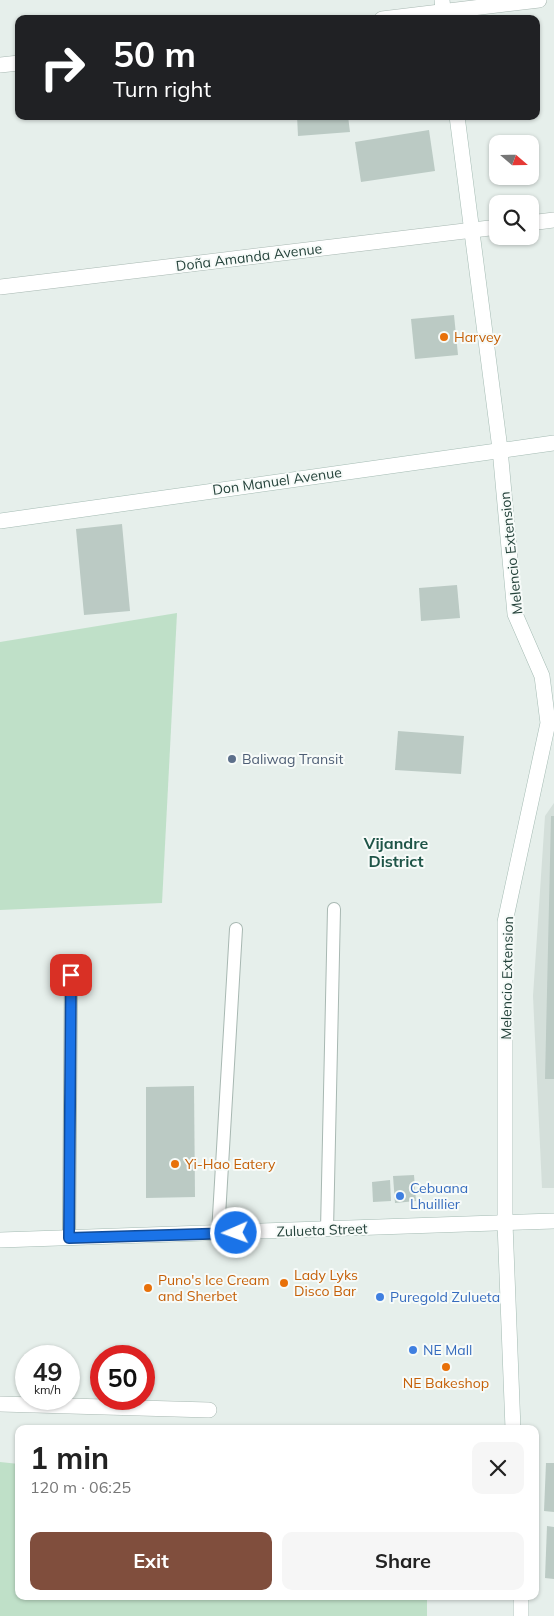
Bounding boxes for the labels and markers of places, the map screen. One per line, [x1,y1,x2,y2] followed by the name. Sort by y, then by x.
[454,328,501,346] place label: Harvey
[438,331,450,343] marker: Harvey
[242,750,343,768] place label: Baliwag Transit
[226,753,238,765] marker: Baliwag Transit
[50,954,92,996] pin
[184,1155,276,1173] place label: Yi-Hao Eatery
[169,1158,181,1170] marker: Yi-Hao Eatery
[410,1179,468,1213] place label: Cebuana Lhuillier
[394,1190,406,1202] marker: Cebuana Lhuillier
[294,1266,358,1300] place label: Lady Lyks Disco Bar
[158,1271,270,1305] place label: Puno's Ice Cream and Sherbet
[278,1277,290,1289] marker: Lady Lyks Disco Bar
[142,1282,154,1294] marker: Puno's Ice Cream and Sherbet
[390,1288,500,1306] place label: Puregold Zulueta
[374,1291,386,1303] marker: Puregold Zulueta
[423,1341,472,1359] place label: NE Mall
[407,1344,419,1356] marker: NE Mall
[440,1361,452,1373] marker: NE Bakeshop
[403,1374,489,1392] place label: NE Bakeshop

